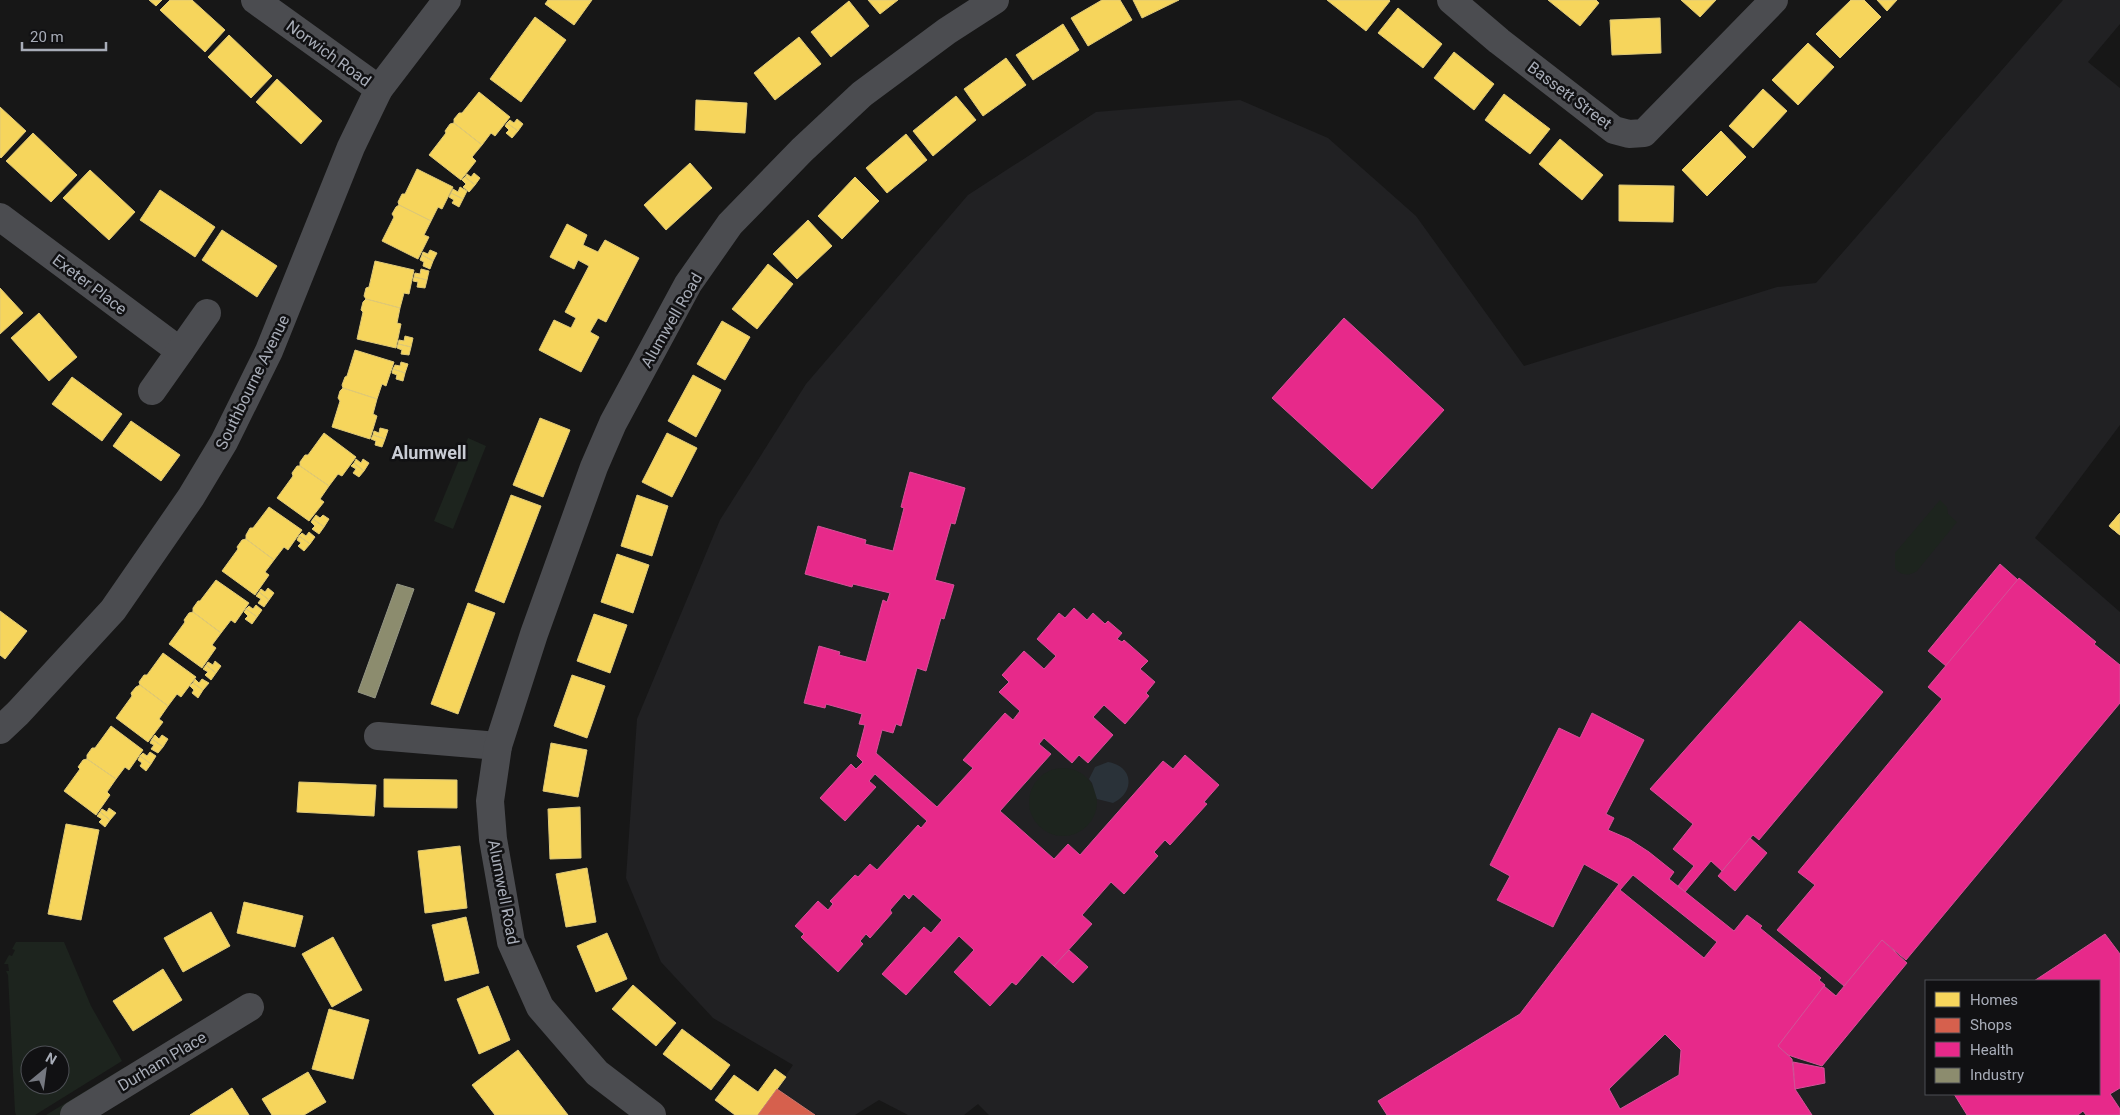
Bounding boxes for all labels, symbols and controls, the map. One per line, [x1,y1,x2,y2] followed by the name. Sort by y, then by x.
[283,16,375,90] street label: Norwich Road
[22,20,106,52] scale bar
[30,28,64,46] text: 20 m
[1524,58,1615,133] street label: Bassett Street
[49,250,131,318] street label: Exeter Place
[637,270,706,371] street label: Alumwell Road
[212,312,293,453] street label: Southbourne Avenue
[392,442,467,463] district label: Alumwell
[484,838,523,946] street label: Alumwell Road
[1925,980,2100,1095] legend
[1970,991,2018,1009] text: Homes
[1970,1016,2012,1034] text: Shops
[115,1028,210,1095] street label: Durham Place
[1970,1041,2014,1059] text: Health
[20,1045,70,1095] north arrow
[43,1049,60,1068] text: N
[1970,1066,2024,1084] text: Industry

